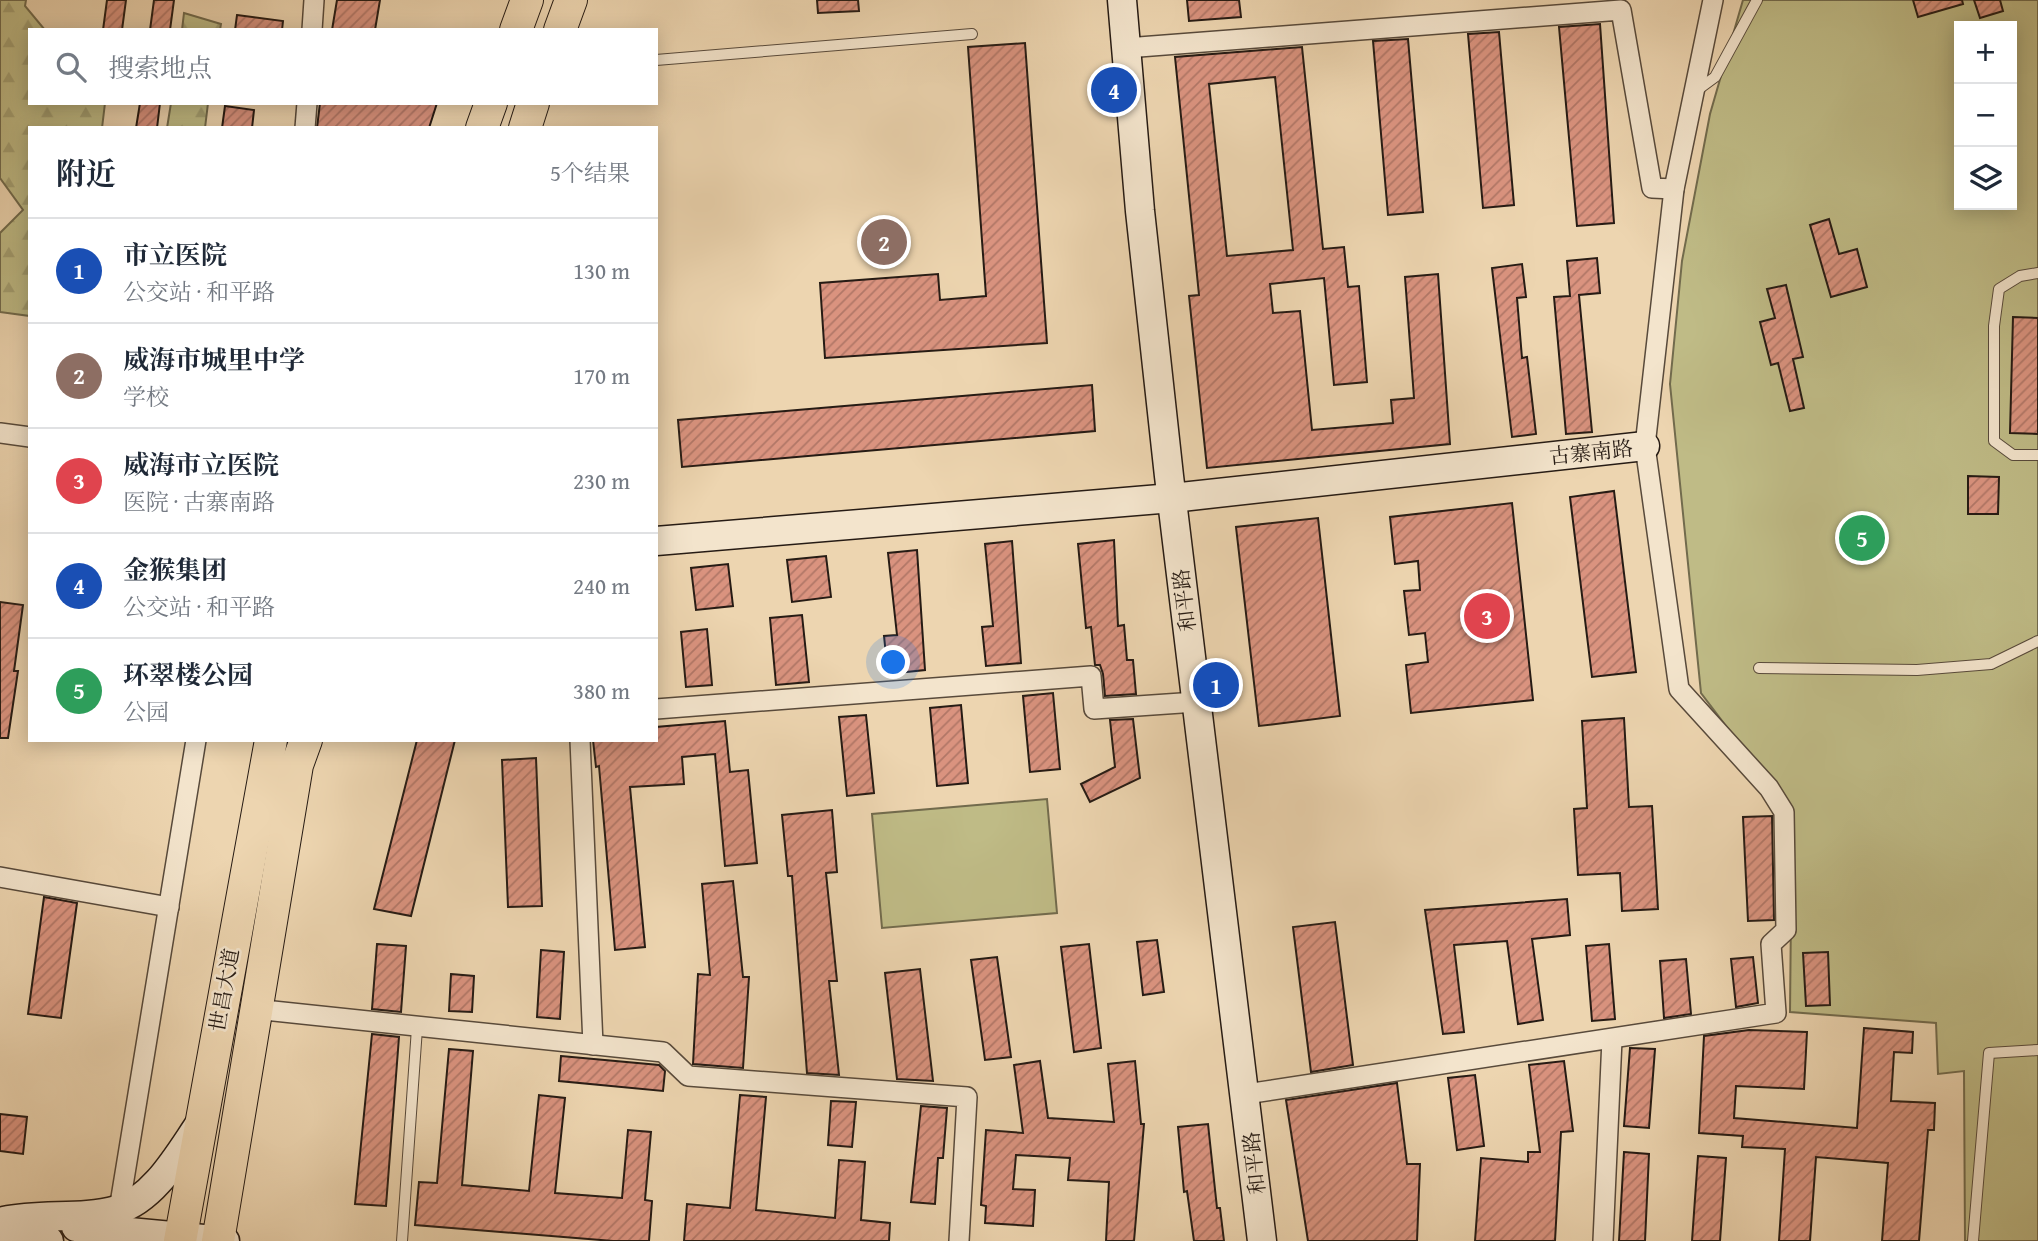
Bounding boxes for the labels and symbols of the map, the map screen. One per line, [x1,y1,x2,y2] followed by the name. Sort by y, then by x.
[1091,64,1137,116] pin: 4
[861,216,907,268] pin: 2
[1548,432,1634,472] street label: 古寨南路
[1839,512,1885,564] pin: 5
[1165,567,1203,633] street label: 和平路
[1464,590,1510,642] pin: 3
[876,645,910,679] your location
[1193,659,1239,711] pin: 1
[201,946,247,1034] street label: 世昌大道
[1235,1130,1273,1196] street label: 和平路

